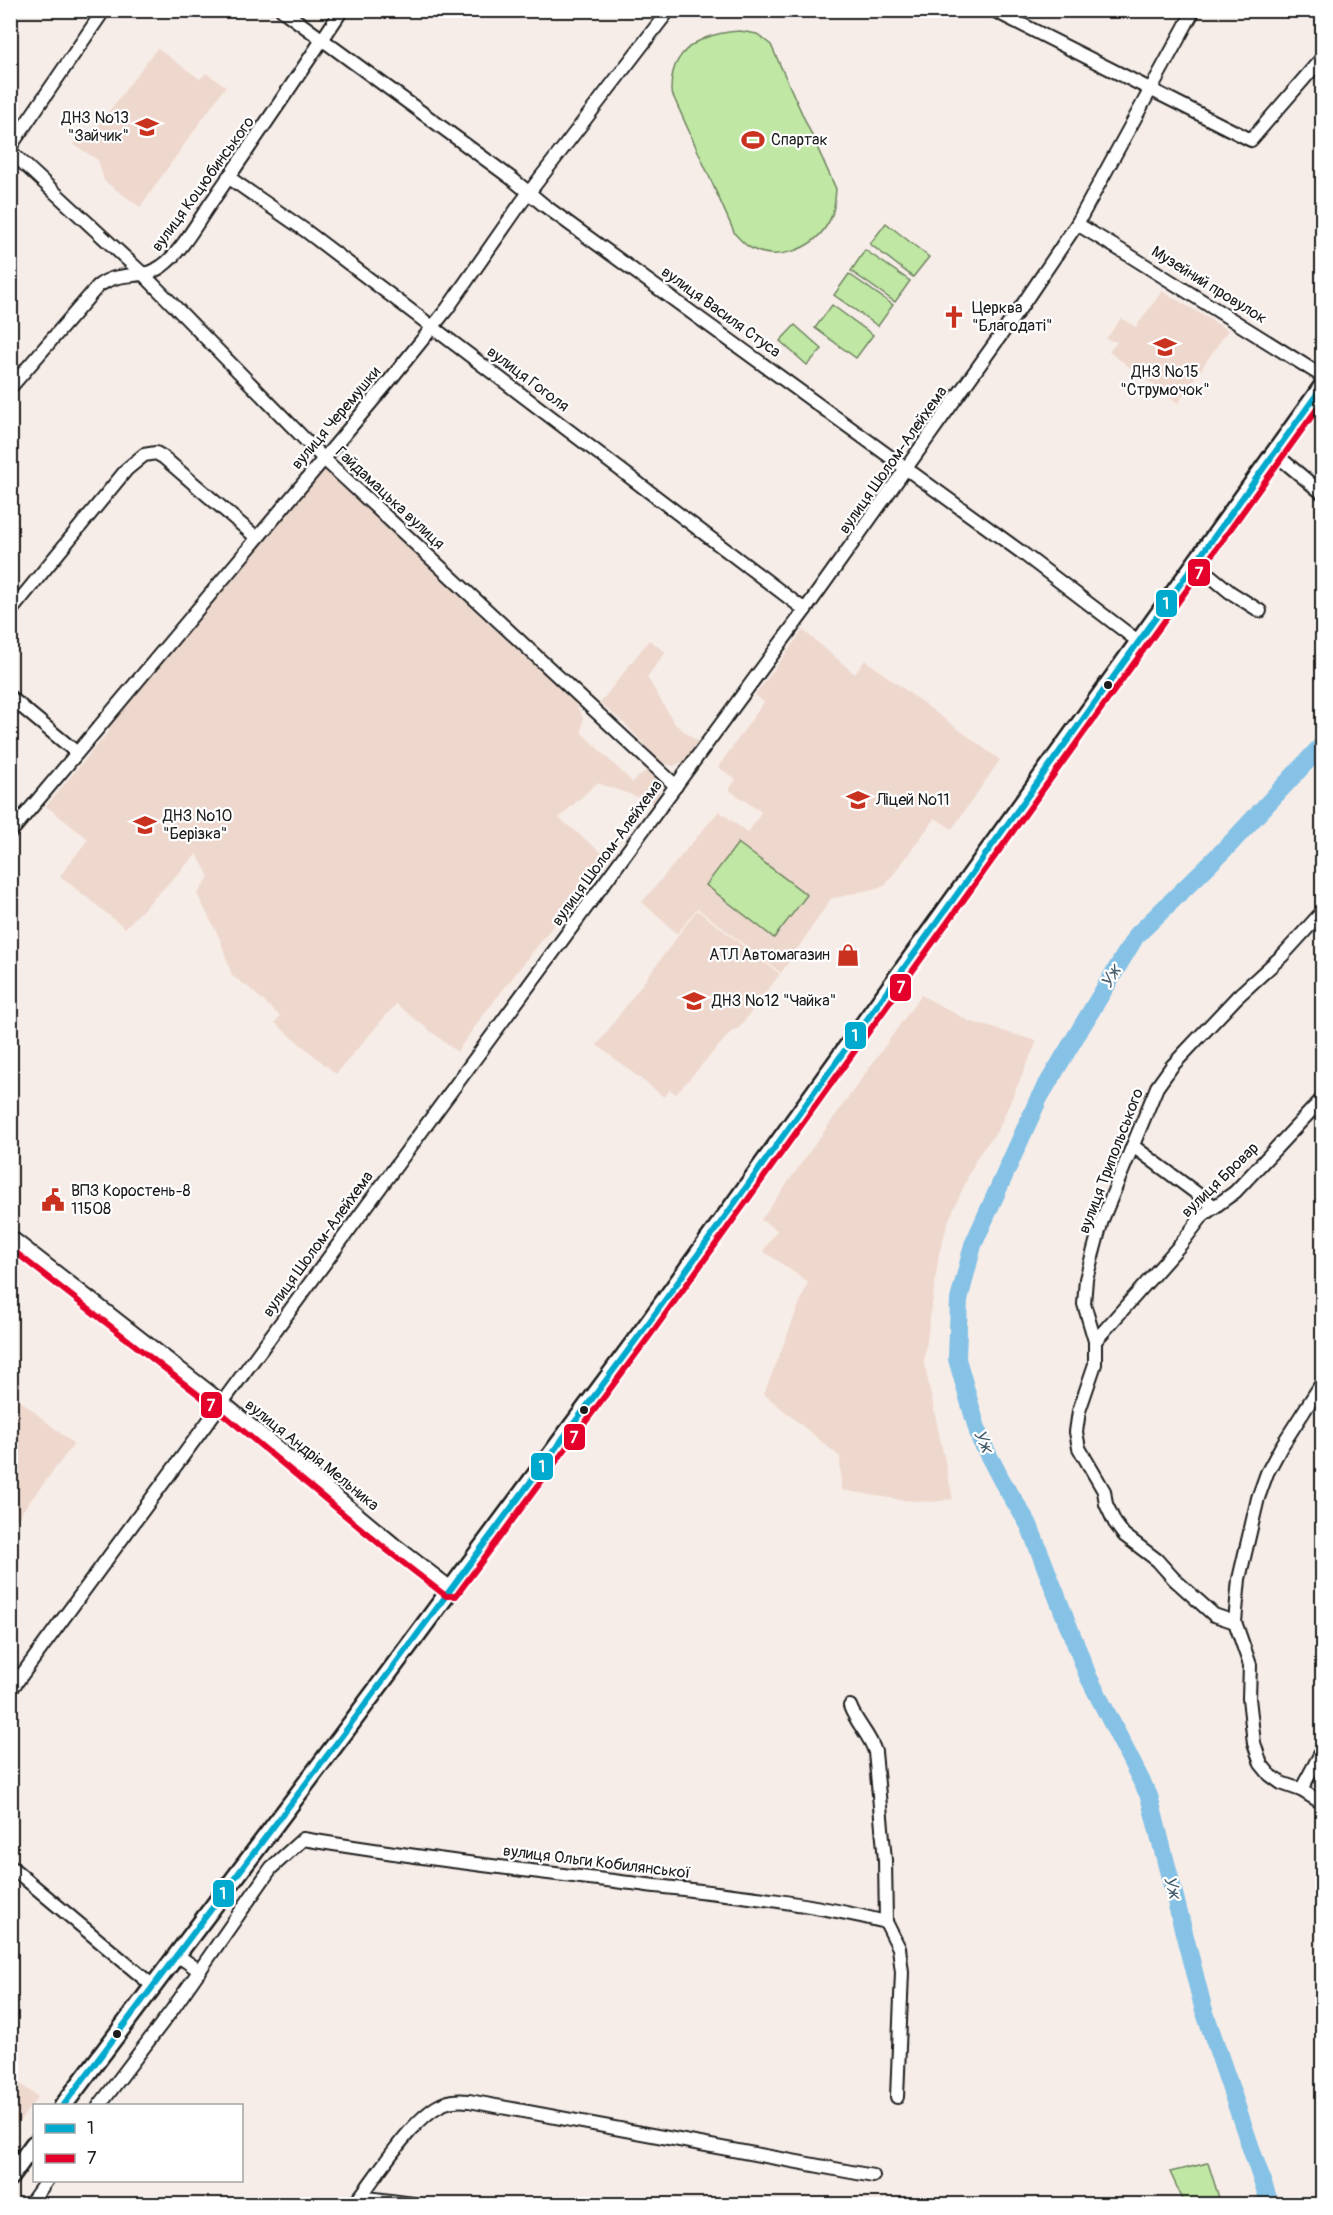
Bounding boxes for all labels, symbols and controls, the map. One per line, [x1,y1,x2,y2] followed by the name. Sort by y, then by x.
[61,108,129,146] place label: ДНЗ №13 "Зайчик"
[147,112,259,256] street label: вулиця Коцюбинського
[134,114,160,140] school or university icon: ДНЗ №13 "Зайчик"
[740,127,766,153] sports icon: Спартак
[771,130,828,150] place label: Спартак
[1148,242,1270,328] street label: Музейний провулок
[657,262,785,362] street label: вулиця Василя Стуса
[972,298,1052,336] place label: Церква "Благодаті"
[941,304,967,330] church icon: Церква "Благодаті"
[1152,334,1178,360] school or university icon: ДНЗ №15 "Струмочок"
[483,342,573,416] street label: вулиця Гоголя
[287,362,385,474] street label: вулиця Черемушки
[1120,362,1210,400] place label: ДНЗ №15 "Струмочок"
[834,382,952,538] street label: вулиця Шолом-Алейхема
[331,442,449,554] street label: Гайдамацька вулиця
[1187,558,1211,587] line badge: 7
[1195,564,1204,584] text: 7
[1155,589,1178,618] line badge: 1
[1163,594,1169,614] text: 1
[1102,679,1114,691] unlabelled marker
[547,776,667,930] street label: вулиця Шолом-Алейхема
[845,787,871,813] school or university icon: Ліцей №11
[875,790,949,810] place label: Ліцей №11
[162,806,232,844] place label: ДНЗ №10 "Берізка"
[132,812,158,838] school or university icon: ДНЗ №10 "Берізка"
[835,942,861,968] shop icon: АТЛ Автомагазин
[709,945,830,965] place label: АТЛ Автомагазин
[1095,959,1128,992] water label: Уж
[889,973,912,1002] line badge: 7
[897,978,906,998] text: 7
[681,988,707,1014] school or university icon: ДНЗ №12 "Чайка"
[711,991,836,1011] place label: ДНЗ №12 "Чайка"
[844,1021,867,1050] line badge: 1
[852,1026,858,1046] text: 1
[1074,1085,1148,1236] street label: вулиця Трипольського
[1177,1138,1263,1222] street label: вулиця Бровар
[258,1167,378,1321] street label: вулиця Шолом-Алейхема
[71,1181,191,1219] place label: ВПЗ Коростень-8 11508
[40,1187,66,1213] public building icon: ВПЗ Коростень-8 11508
[200,1391,223,1419] line badge: 7
[241,1395,383,1515] street label: вулиця Андрія Мельника
[207,1396,216,1416] text: 7
[578,1404,590,1416] unlabelled marker
[563,1423,586,1451] line badge: 7
[968,1426,999,1458] water label: Уж
[570,1428,579,1448] text: 7
[530,1452,554,1481] line badge: 1
[539,1457,545,1477] text: 1
[502,1841,692,1883] street label: вулиця Ольги Кобилянської
[1158,1873,1187,1903] water label: Уж
[212,1879,235,1908] line badge: 1
[220,1884,226,1904] text: 1
[111,2028,123,2040] unlabelled marker
[33,2104,243,2182] legend
[87,2117,94,2140] text: 1
[87,2147,97,2170] text: 7

